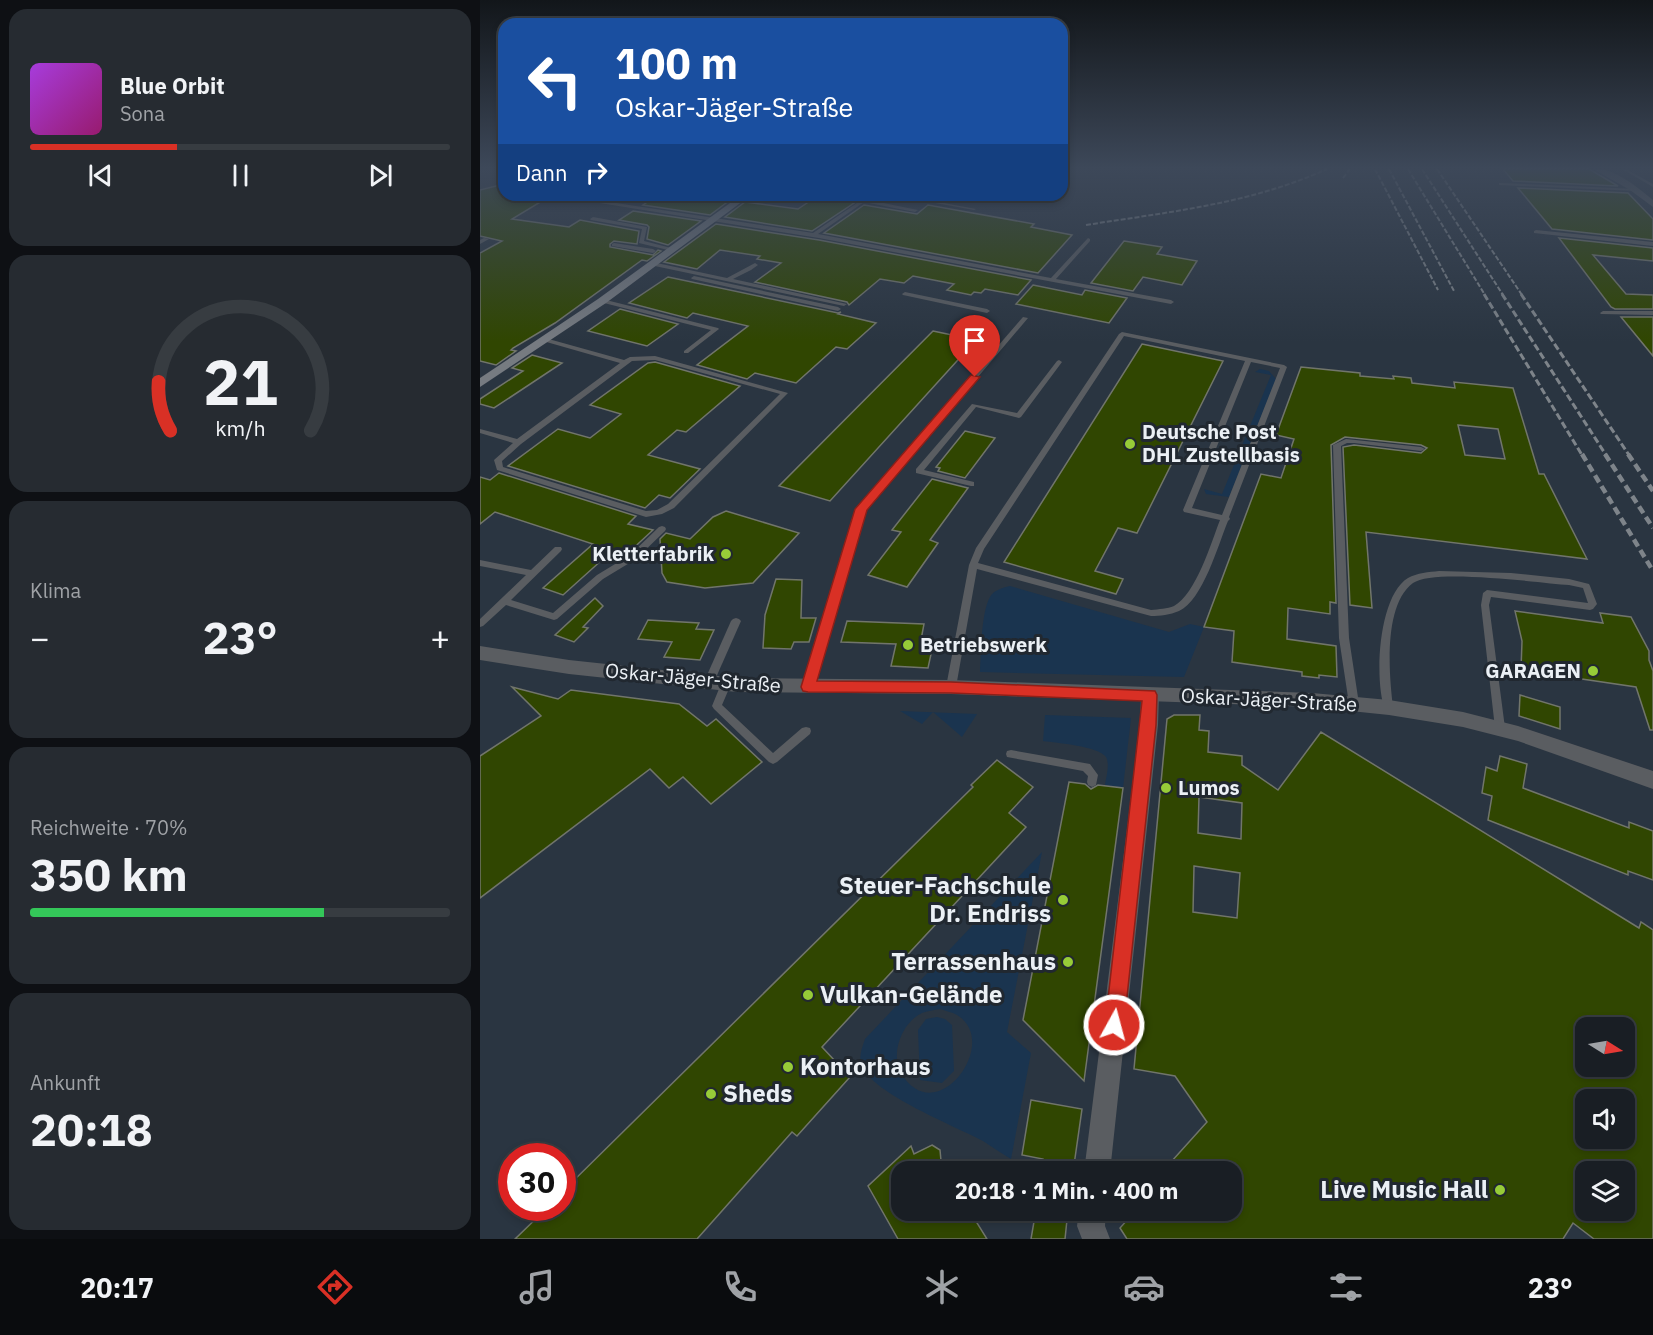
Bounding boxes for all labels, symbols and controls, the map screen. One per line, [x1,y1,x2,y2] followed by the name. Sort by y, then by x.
[615,36,738,91] text: 100 m
[516,42,594,120] icon: left
[120,71,225,100] text: Blue Orbit
[615,89,853,124] text: Oskar-Jäger-Straße
[120,100,165,127] text: Sona
[580,156,613,189] icon: right
[516,158,568,187] text: Dann
[84,159,117,192] icon: previous
[224,159,257,192] icon: pause
[364,159,397,192] icon: next
[949,315,1000,377] pin
[958,324,991,357] icon: arrive
[203,341,277,422] text: 21
[215,414,265,442] text: km/h
[1142,418,1300,468] place label: Deutsche Post DHL Zustellbasis
[1123,437,1137,451] marker: Deutsche Post DHL Zustellbasis
[592,540,714,567] place label: Kletterfabrik
[719,547,733,561] marker: Kletterfabrik
[30,577,81,604] text: Klima
[202,608,278,666] text: 23°
[30,616,50,659] text: −
[430,616,450,659] text: +
[920,631,1047,658] place label: Betriebswerk
[901,638,915,652] marker: Betriebswerk
[604,656,782,699] street label: Oskar-Jäger-Straße
[1485,657,1581,684] place label: GARAGEN
[1586,664,1600,678] marker: GARAGEN
[1180,681,1358,718] street label: Oskar-Jäger-Straße
[1178,774,1240,801] place label: Lumos
[1159,781,1173,795] marker: Lumos
[30,814,187,841] text: Reichweite · 70%
[30,845,188,903] text: 350 km
[839,869,1051,929] place label: Steuer-Fachschule Dr. Endriss
[1056,893,1070,907] marker: Steuer-Fachschule Dr. Endriss
[891,945,1056,977] place label: Terrassenhaus
[1061,955,1075,969] marker: Terrassenhaus
[820,978,1002,1010] place label: Vulkan-Gelände
[801,988,815,1002] marker: Vulkan-Gelände
[1082,993,1146,1057] position arrow
[1575,1017,1635,1077] north arrow
[1575,1017,1635,1221] map controls
[800,1050,931,1082] place label: Kontorhaus
[781,1060,795,1074] marker: Kontorhaus
[30,1069,101,1096] text: Ankunft
[723,1077,792,1109] place label: Sheds
[704,1087,718,1101] marker: Sheds
[1575,1089,1635,1149] button: sound
[30,1100,153,1158] text: 20:18
[498,1143,576,1221] speed limit sign: 30
[1575,1161,1635,1221] button: layers
[1320,1173,1488,1205] place label: Live Music Hall
[955,1176,1178,1205] text: 20:18 · 1 Min. · 400 m
[1493,1183,1507,1197] marker: Live Music Hall
[314,1266,356,1308] icon: directions
[516,1266,558,1308] icon: music
[719,1266,761,1308] icon: phone
[921,1266,963,1308] icon: climate
[1123,1266,1165,1308] icon: car
[1325,1266,1367,1308] icon: filters
[80,1270,154,1305] text: 20:17
[1528,1270,1573,1305] text: 23°

